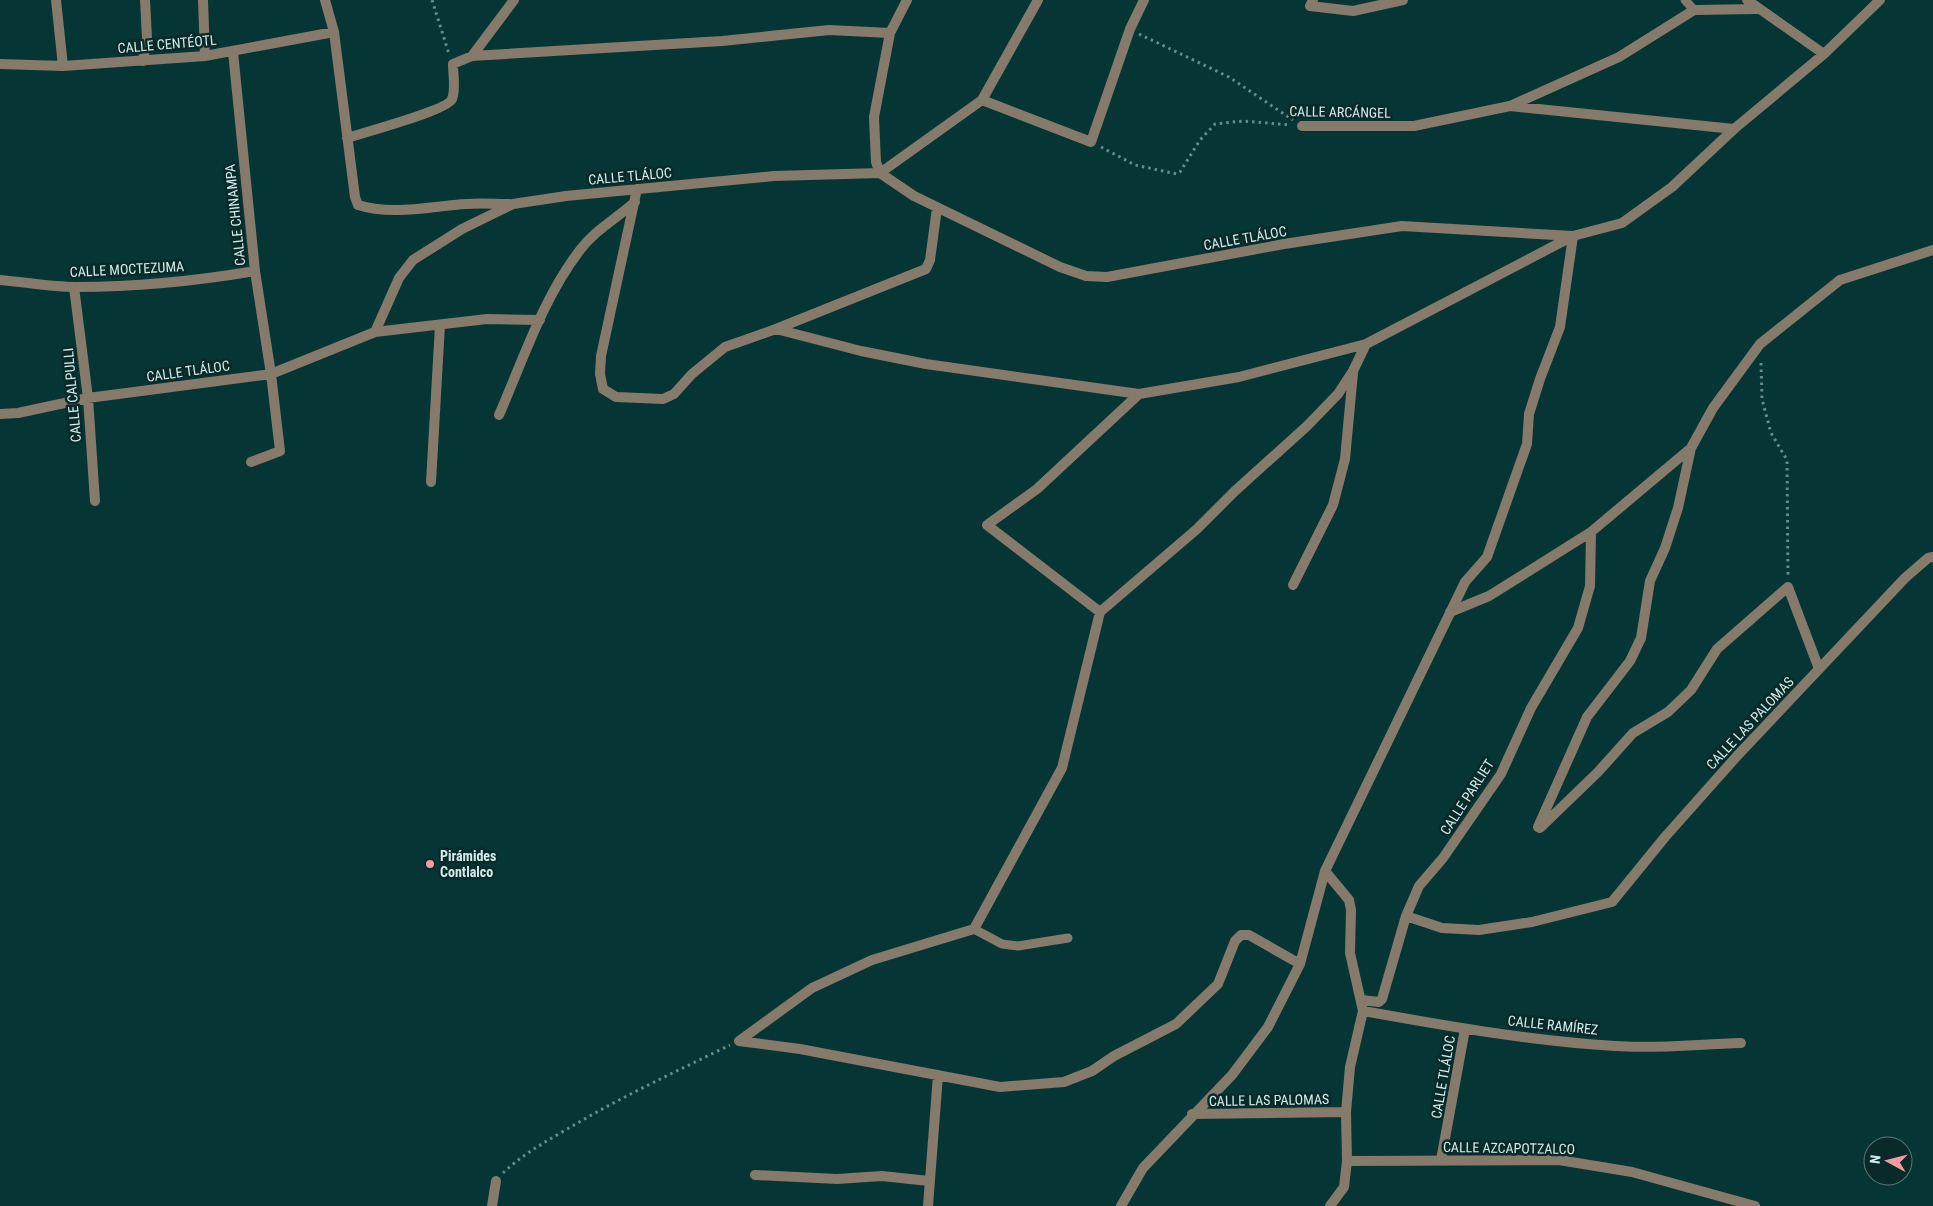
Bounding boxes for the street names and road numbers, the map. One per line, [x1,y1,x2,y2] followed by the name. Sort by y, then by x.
[117,31,217,56] street label: CALLE CENTÉOTL
[1289,102,1391,121] street label: CALLE ARCÁNGEL
[222,163,248,267] street label: CALLE CHINAMPA
[587,163,673,188] street label: CALLE TLÁLOC
[1202,222,1288,253] street label: CALLE TLÁLOC
[69,258,185,280] street label: CALLE MOCTEZUMA
[60,347,84,443] street label: CALLE CALPULLI
[145,356,231,385] street label: CALLE TLÁLOC
[1703,674,1797,772] street label: CALLE LAS PALOMAS
[1437,756,1497,838] street label: CALLE PARLIET
[1507,1011,1599,1038] street label: CALLE RAMÍREZ
[1427,1034,1458,1120] street label: CALLE TLÁLOC
[1209,1091,1329,1109] street label: CALLE LAS PALOMAS
[1443,1139,1575,1157] street label: CALLE AZCAPOTZALCO

